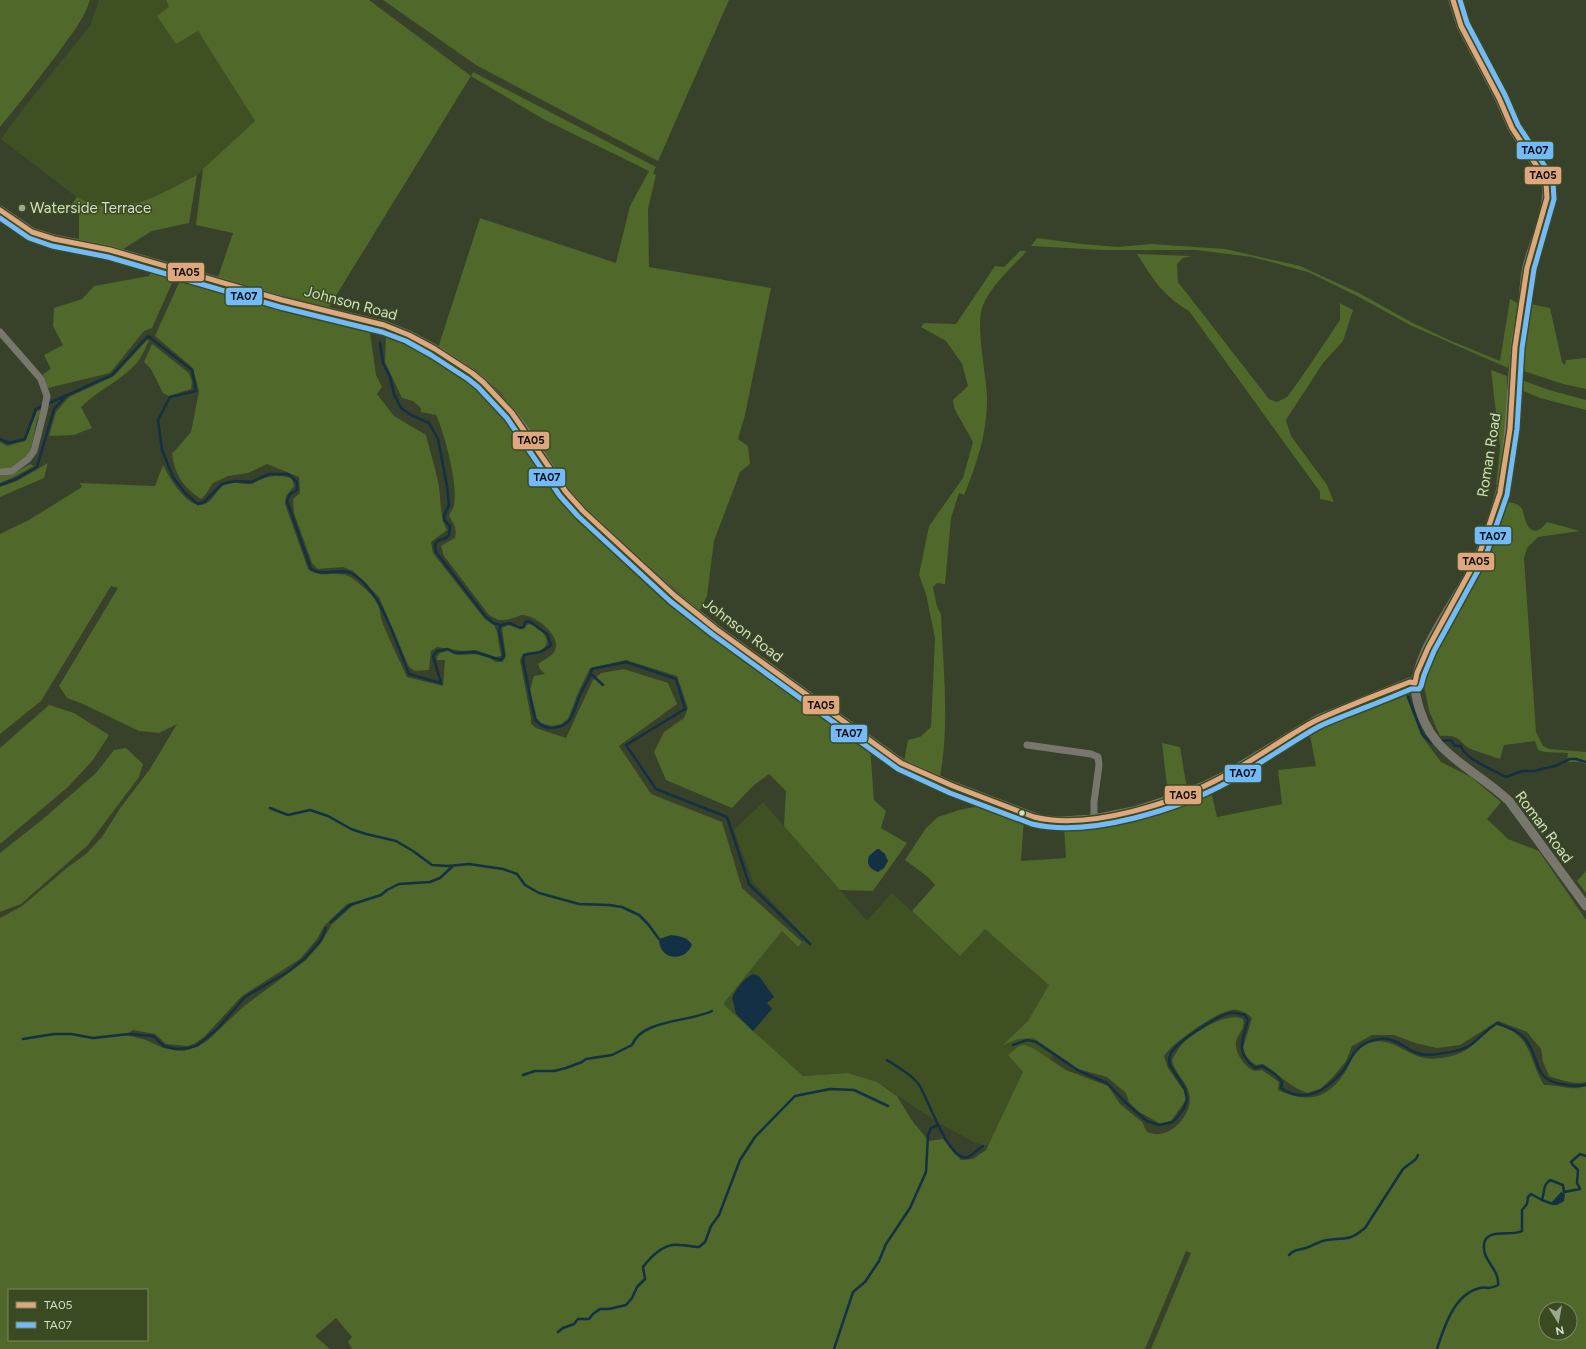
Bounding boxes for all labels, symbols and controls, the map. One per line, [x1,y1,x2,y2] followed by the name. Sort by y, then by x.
[1516,141,1554,160] line badge: TA07
[1522,144,1548,157] text: TA07
[1524,166,1562,185] line badge: TA05
[1529,169,1557,182] text: TA05
[30,199,151,217] place label: Waterside Terrace
[17,203,27,213] marker: Waterside Terrace
[167,262,205,282] line badge: TA05
[172,266,200,279] text: TA05
[303,282,399,324] street label: Johnson Road
[225,287,263,306] line badge: TA07
[231,290,257,303] text: TA07
[1473,412,1505,498] street label: Roman Road
[512,431,550,450] line badge: TA05
[517,434,545,447] text: TA05
[528,468,566,487] line badge: TA07
[534,471,560,484] text: TA07
[1474,526,1512,545] line badge: TA07
[1480,530,1506,543] text: TA07
[1457,552,1495,571] line badge: TA05
[1462,555,1490,568] text: TA05
[699,594,787,666] street label: Johnson Road
[802,695,840,715] line badge: TA05
[807,699,835,712] text: TA05
[830,724,868,743] line badge: TA07
[836,727,862,740] text: TA07
[1224,764,1262,783] line badge: TA07
[1230,767,1256,780] text: TA07
[1164,785,1202,805] line badge: TA05
[1511,788,1577,866] street label: Roman Road
[1169,789,1197,802] text: TA05
[1017,808,1027,818] unlabelled marker
[8,1289,148,1341] legend
[44,1298,73,1312] text: TA05
[1538,1301,1578,1341] north arrow
[44,1318,73,1332] text: TA07
[1554,1323,1565,1338] text: N

